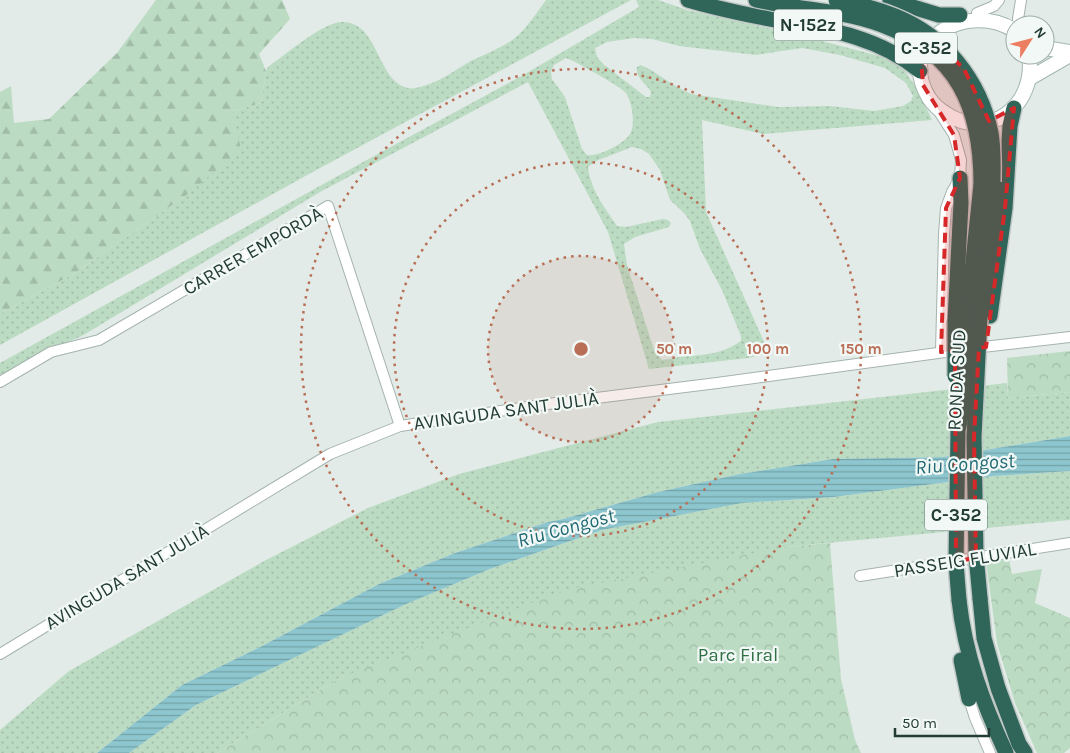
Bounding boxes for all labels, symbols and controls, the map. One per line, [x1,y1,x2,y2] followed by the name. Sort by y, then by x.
[774,10,842,40] road number: N-152z
[1005,15,1055,65] north arrow
[1030,24,1050,42] text: N
[895,32,957,64] road number: C-352
[179,201,327,300] street label: CARRER EMPORDÀ
[943,329,971,431] street label: RONDA SUD
[572,340,590,358] centre of rings
[656,340,692,358] text: 50 m
[747,340,789,358] text: 100 m
[840,340,882,358] text: 150 m
[412,386,600,435] street label: AVINGUDA SANT JULIÀ
[915,449,1016,479] water label: Riu Congost
[925,500,987,530] road number: C-352
[515,504,617,552] water label: Riu Congost
[41,519,213,634] street label: AVINGUDA SANT JULIÀ
[892,538,1038,582] street label: PASSEIG FLUVIAL
[698,644,778,666] park label: Parc Firal
[895,706,989,738] scale bar
[902,714,937,732] text: 50 m

